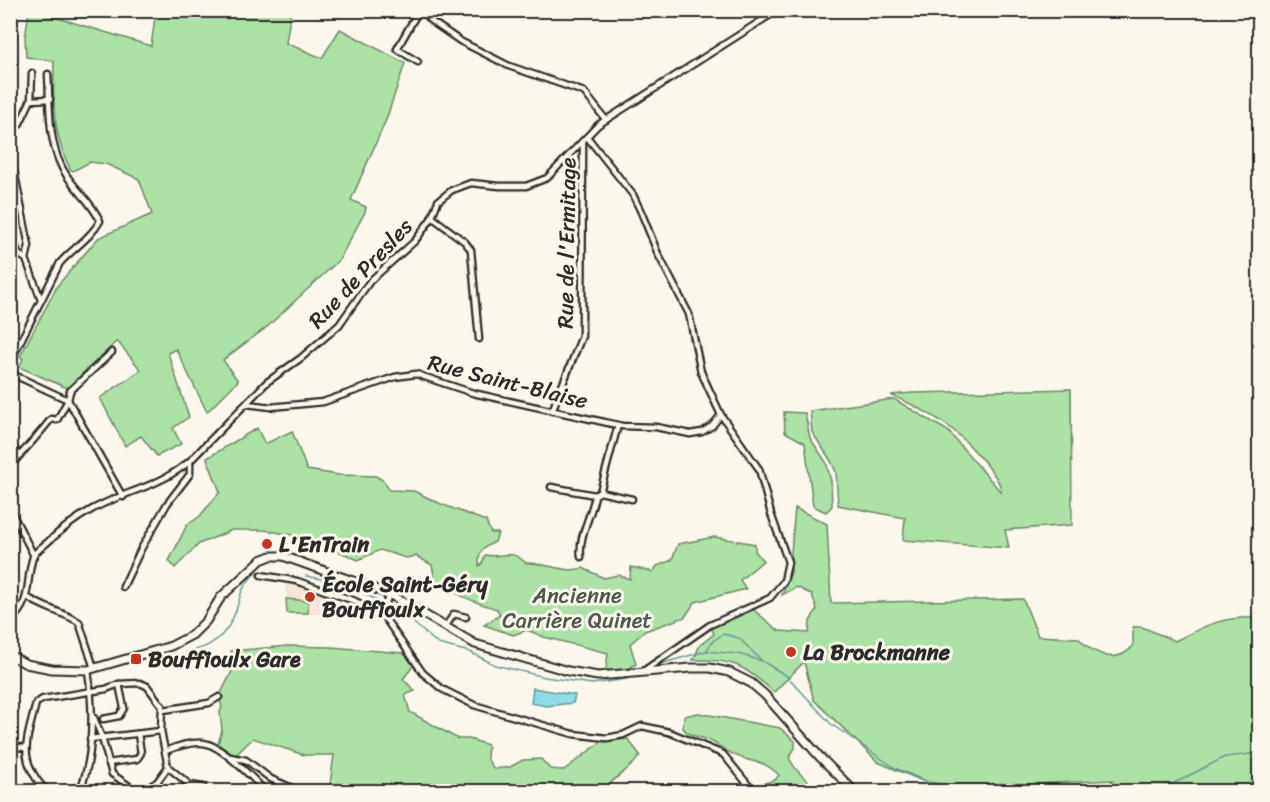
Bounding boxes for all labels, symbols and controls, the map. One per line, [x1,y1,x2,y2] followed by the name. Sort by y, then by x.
[546,157,587,329] street label: Rue de l'Ermitage
[298,208,423,338] street label: Rue de Presles
[424,343,592,420] street label: Rue Saint-Blaise
[279,525,369,564] place label: L'EnTrain
[260,537,274,551] marker: L'EnTrain
[322,565,488,629] place label: École Saint-Géry Bouffioulx
[502,576,652,640] park label: Ancienne Carrière Quinet
[303,590,317,604] marker: École Saint-Géry Bouffioulx
[803,633,951,672] place label: La Brockmanne
[148,640,301,679] place label: Bouffioulx Gare
[784,645,798,659] marker: La Brockmanne
[129,652,143,666] marker: Bouffioulx Gare

